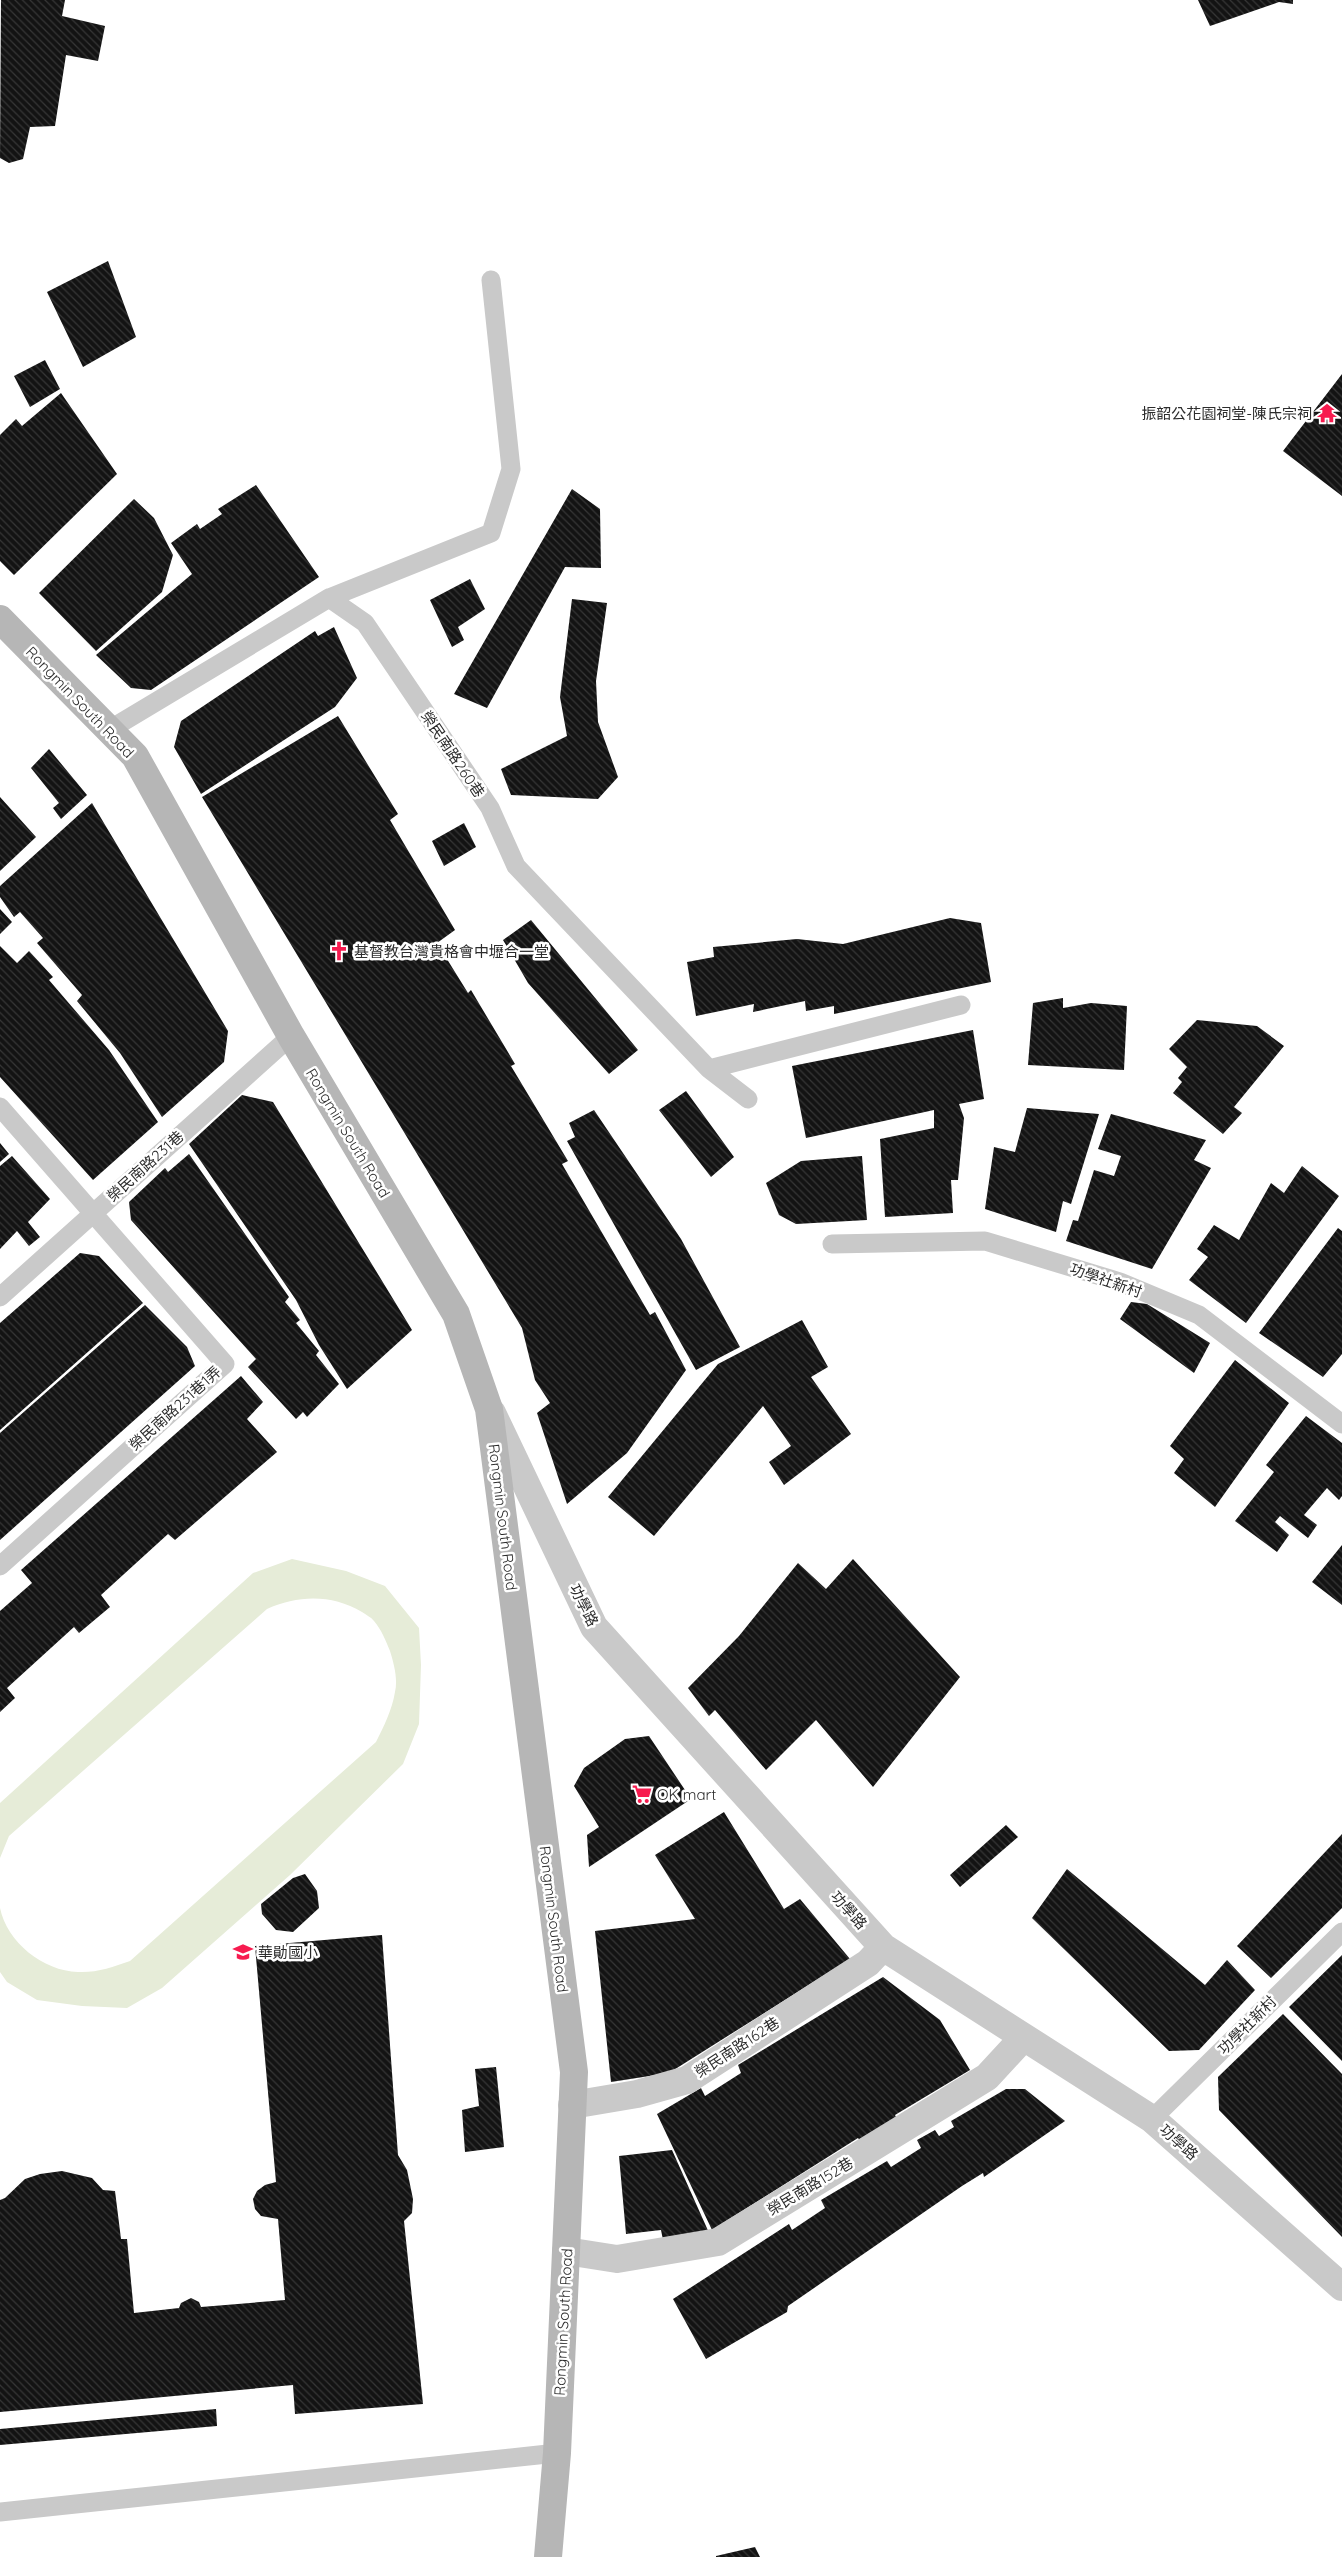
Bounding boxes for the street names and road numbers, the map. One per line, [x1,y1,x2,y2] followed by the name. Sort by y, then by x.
[22,642,138,762] street label: Rongmin South Road
[417,707,489,801] street label: 榮民南路260巷
[302,1065,394,1201] street label: Rongmin South Road
[103,1127,187,1205] street label: 榮民南路231巷
[1067,1259,1145,1301] street label: 功學社新村
[125,1362,225,1454] street label: 榮民南路231巷1弄
[485,1443,521,1591] street label: Rongmin South Road
[565,1581,603,1629] street label: 功學路
[536,1845,572,1993] street label: Rongmin South Road
[827,1887,871,1933] street label: 功學路
[1214,1992,1280,2058] street label: 功學社新村
[691,2013,783,2081] street label: 榮民南路162巷
[1156,2120,1202,2164] street label: 功學路
[764,2153,856,2219] street label: 榮民南路152巷
[550,2248,576,2396] street label: Rongmin South Road

